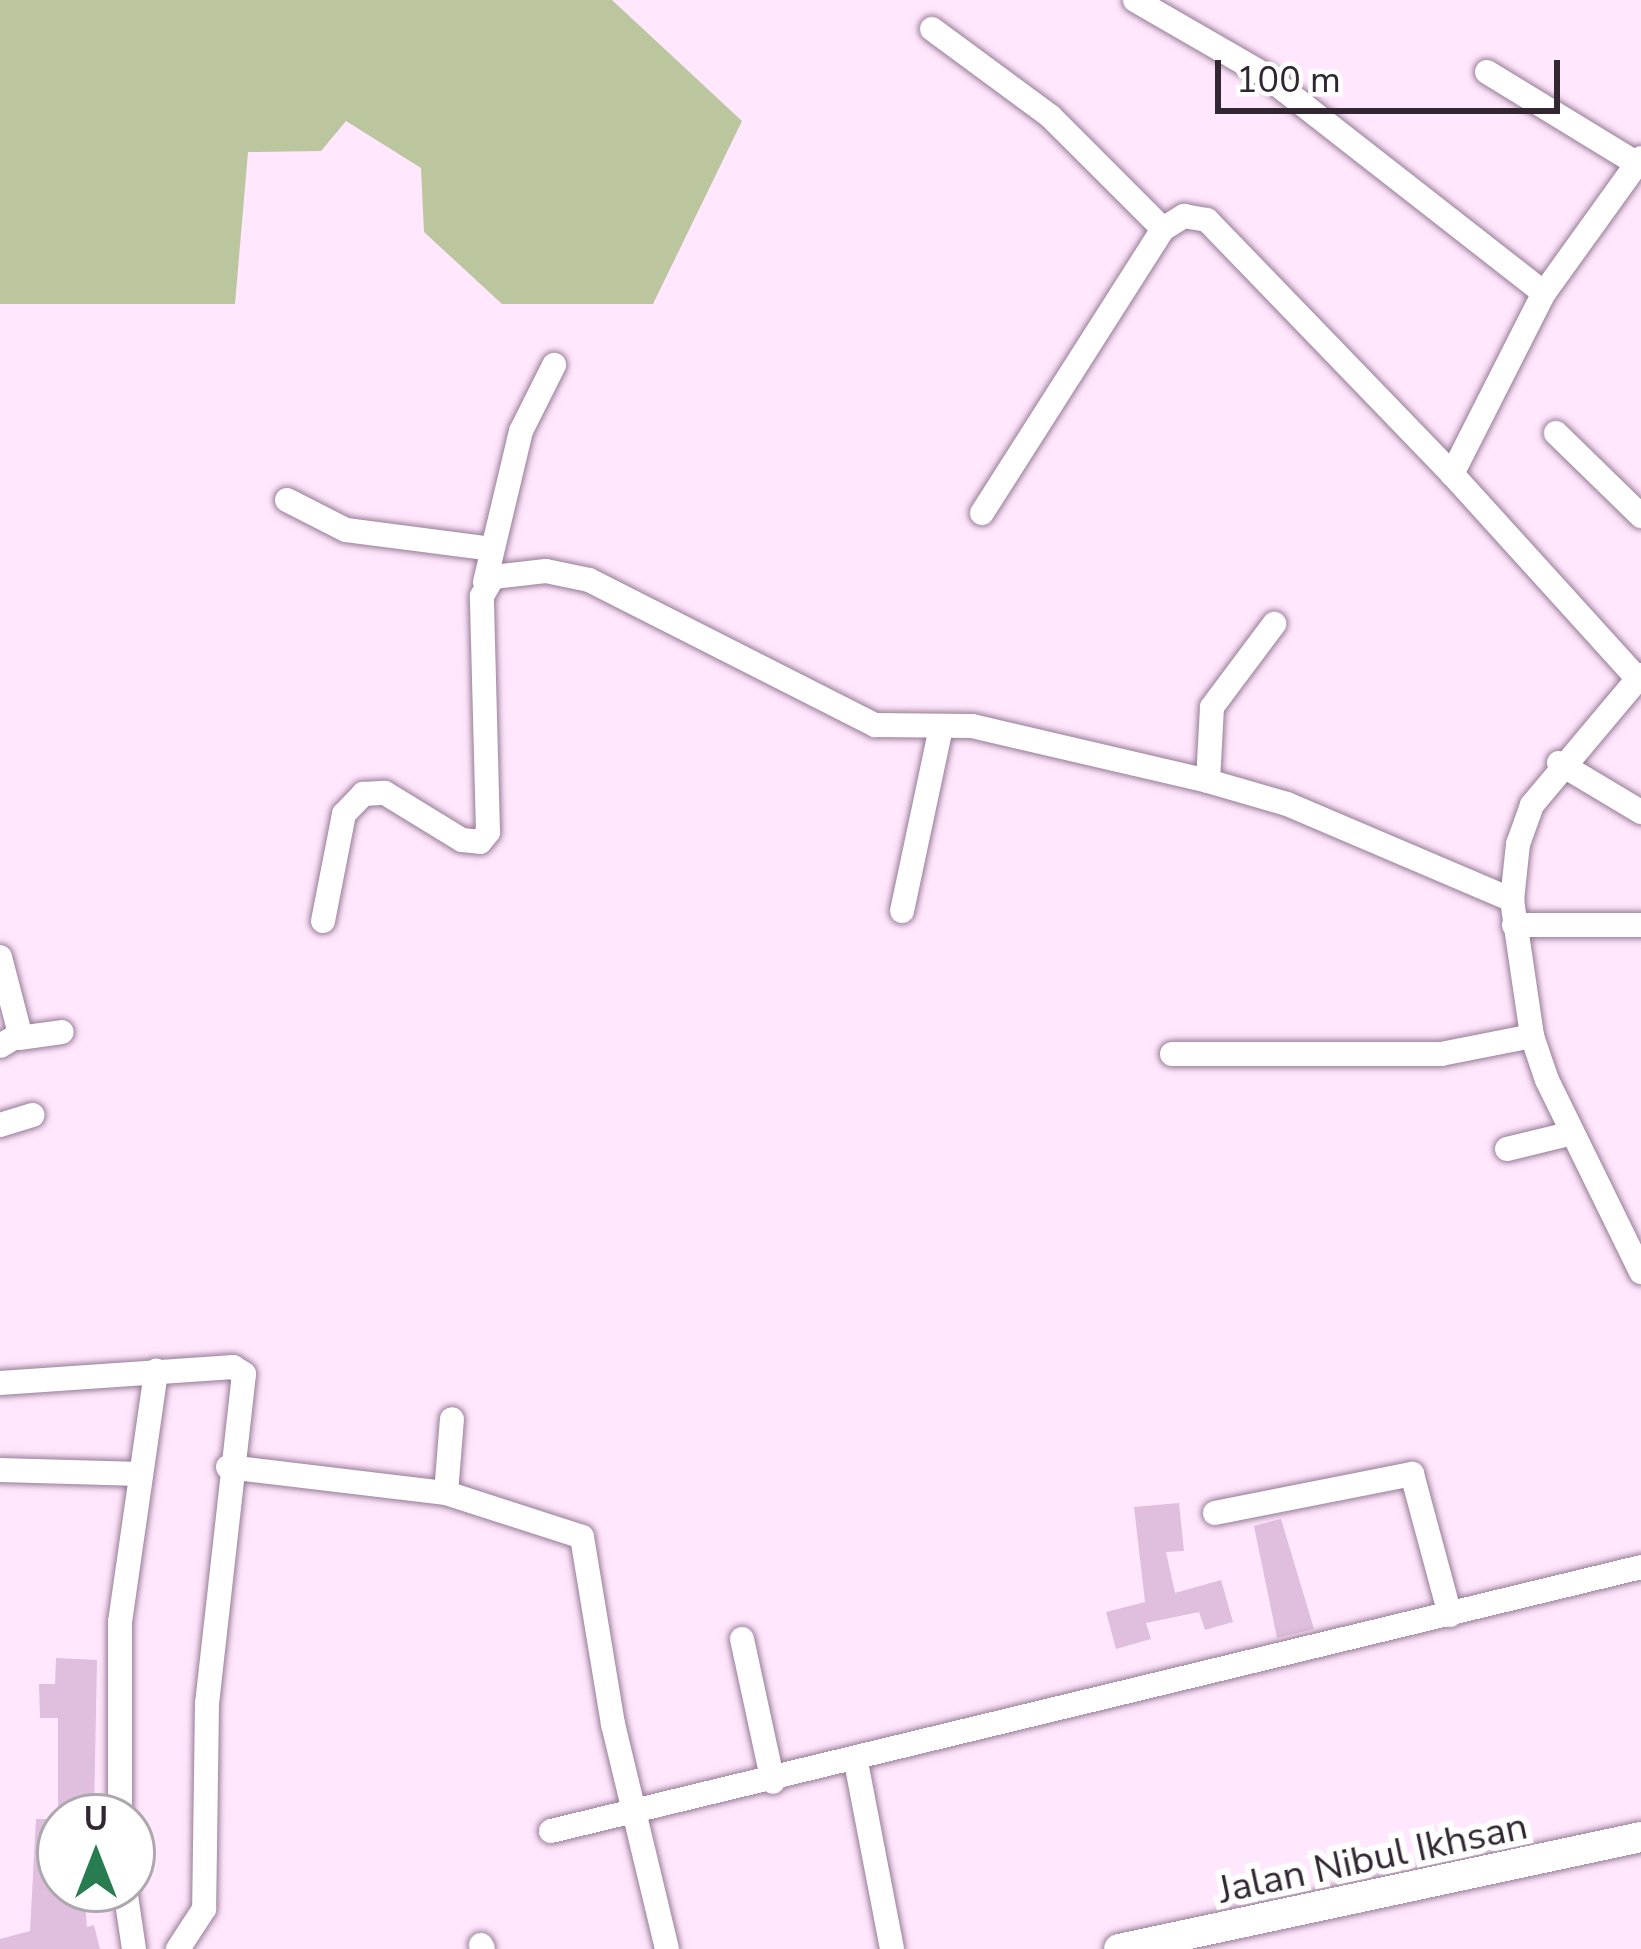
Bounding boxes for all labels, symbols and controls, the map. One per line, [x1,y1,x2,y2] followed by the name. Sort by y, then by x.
[1221,36,1566,110] scale bar
[1236,56,1341,105] text: 100 m
[36,1793,156,1913] north arrow
[84,1797,108,1842] text: U
[1214,1803,1532,1915] street label: Jalan Nibul Ikhsan

